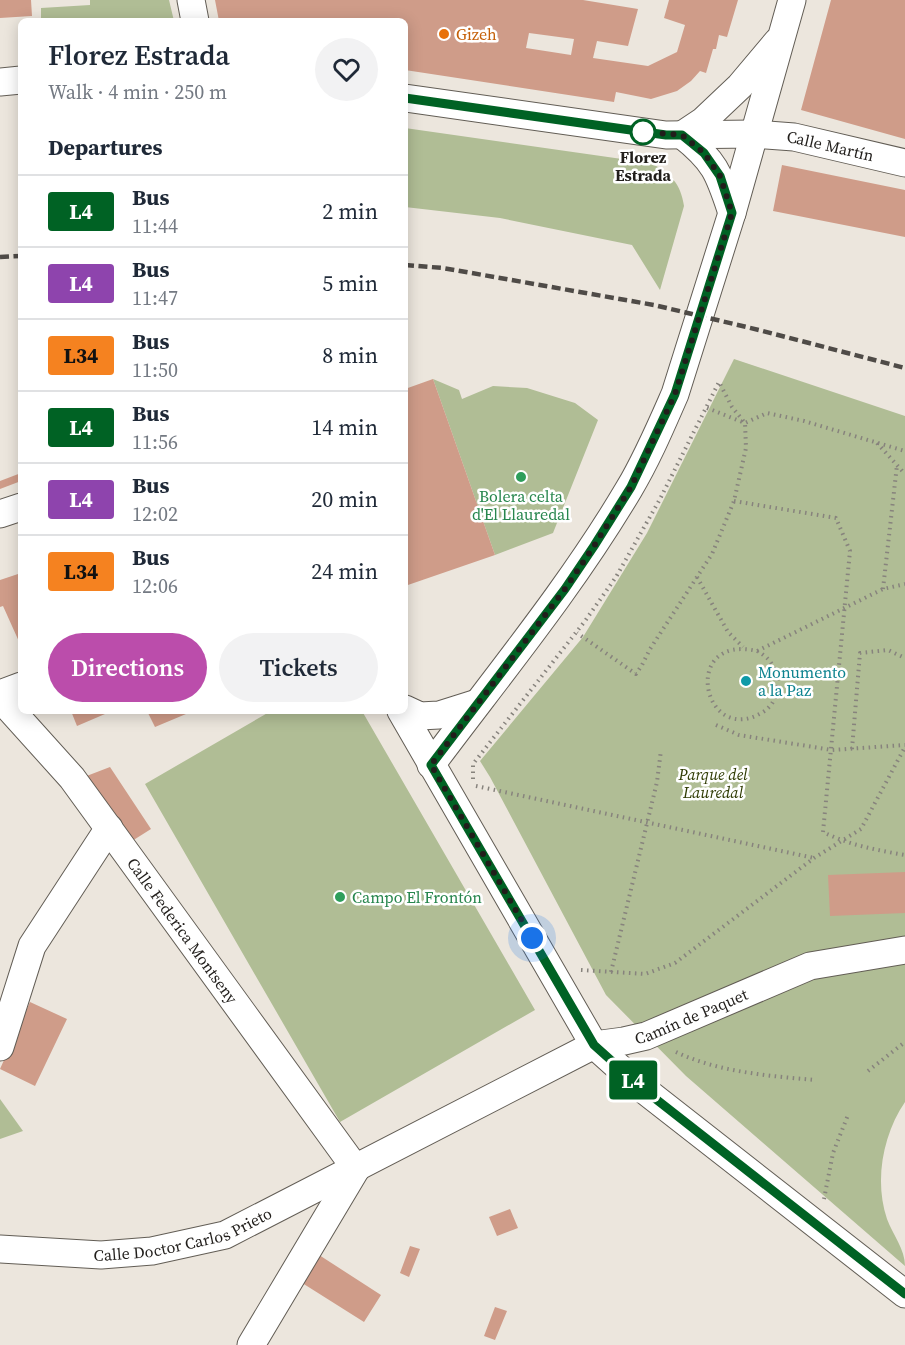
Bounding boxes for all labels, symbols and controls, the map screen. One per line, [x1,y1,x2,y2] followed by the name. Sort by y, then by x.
[456,23,497,45] place label: Gizeh
[437,27,451,41] marker: Gizeh
[48,36,230,74] text: Florez Estrada
[315,38,378,101] button: heart
[48,78,227,106] text: Walk · 4 min · 250 m
[630,119,656,145] marker: Florez Estrada
[786,126,876,166] street label: Calle Martín
[48,132,162,162] text: Departures
[615,146,671,186] place label: Florez Estrada
[132,182,169,212] text: Bus
[322,196,378,226] text: 2 min
[69,197,93,226] text: L4
[132,212,178,240] text: 11:44
[132,254,169,284] text: Bus
[322,268,378,298] text: 5 min
[69,269,93,298] text: L4
[132,284,178,312] text: 11:47
[132,326,169,356] text: Bus
[322,340,378,370] text: 8 min
[64,341,98,370] text: L34
[132,356,178,384] text: 11:50
[132,398,169,428] text: Bus
[311,412,378,442] text: 14 min
[69,413,93,442] text: L4
[132,428,178,456] text: 11:56
[132,470,169,500] text: Bus
[514,470,528,484] marker: Bolera celta d'El Llauredal
[311,484,378,514] text: 20 min
[69,485,93,514] text: L4
[472,485,570,525] place label: Bolera celta d'El Llauredal
[132,500,178,528] text: 12:02
[132,542,169,572] text: Bus
[311,556,378,586] text: 24 min
[64,557,98,586] text: L34
[132,572,178,600] text: 12:06
[48,633,207,702] button: Directions
[219,633,378,702] button: Tickets
[758,661,846,701] place label: Monumento a la Paz
[739,674,753,688] marker: Monumento a la Paz
[677,763,748,803] park label: Parque del Lauredal
[122,853,244,1008] street label: Calle Federica Montseny
[352,886,482,908] place label: Campo El Frontón
[333,890,347,904] marker: Campo El Frontón
[517,923,547,953] your location
[632,983,752,1049] street label: Camín de Paquet
[606,1060,660,1100] line badge: L4
[621,1066,645,1095] text: L4
[93,1202,276,1266] street label: Calle Doctor Carlos Prieto

